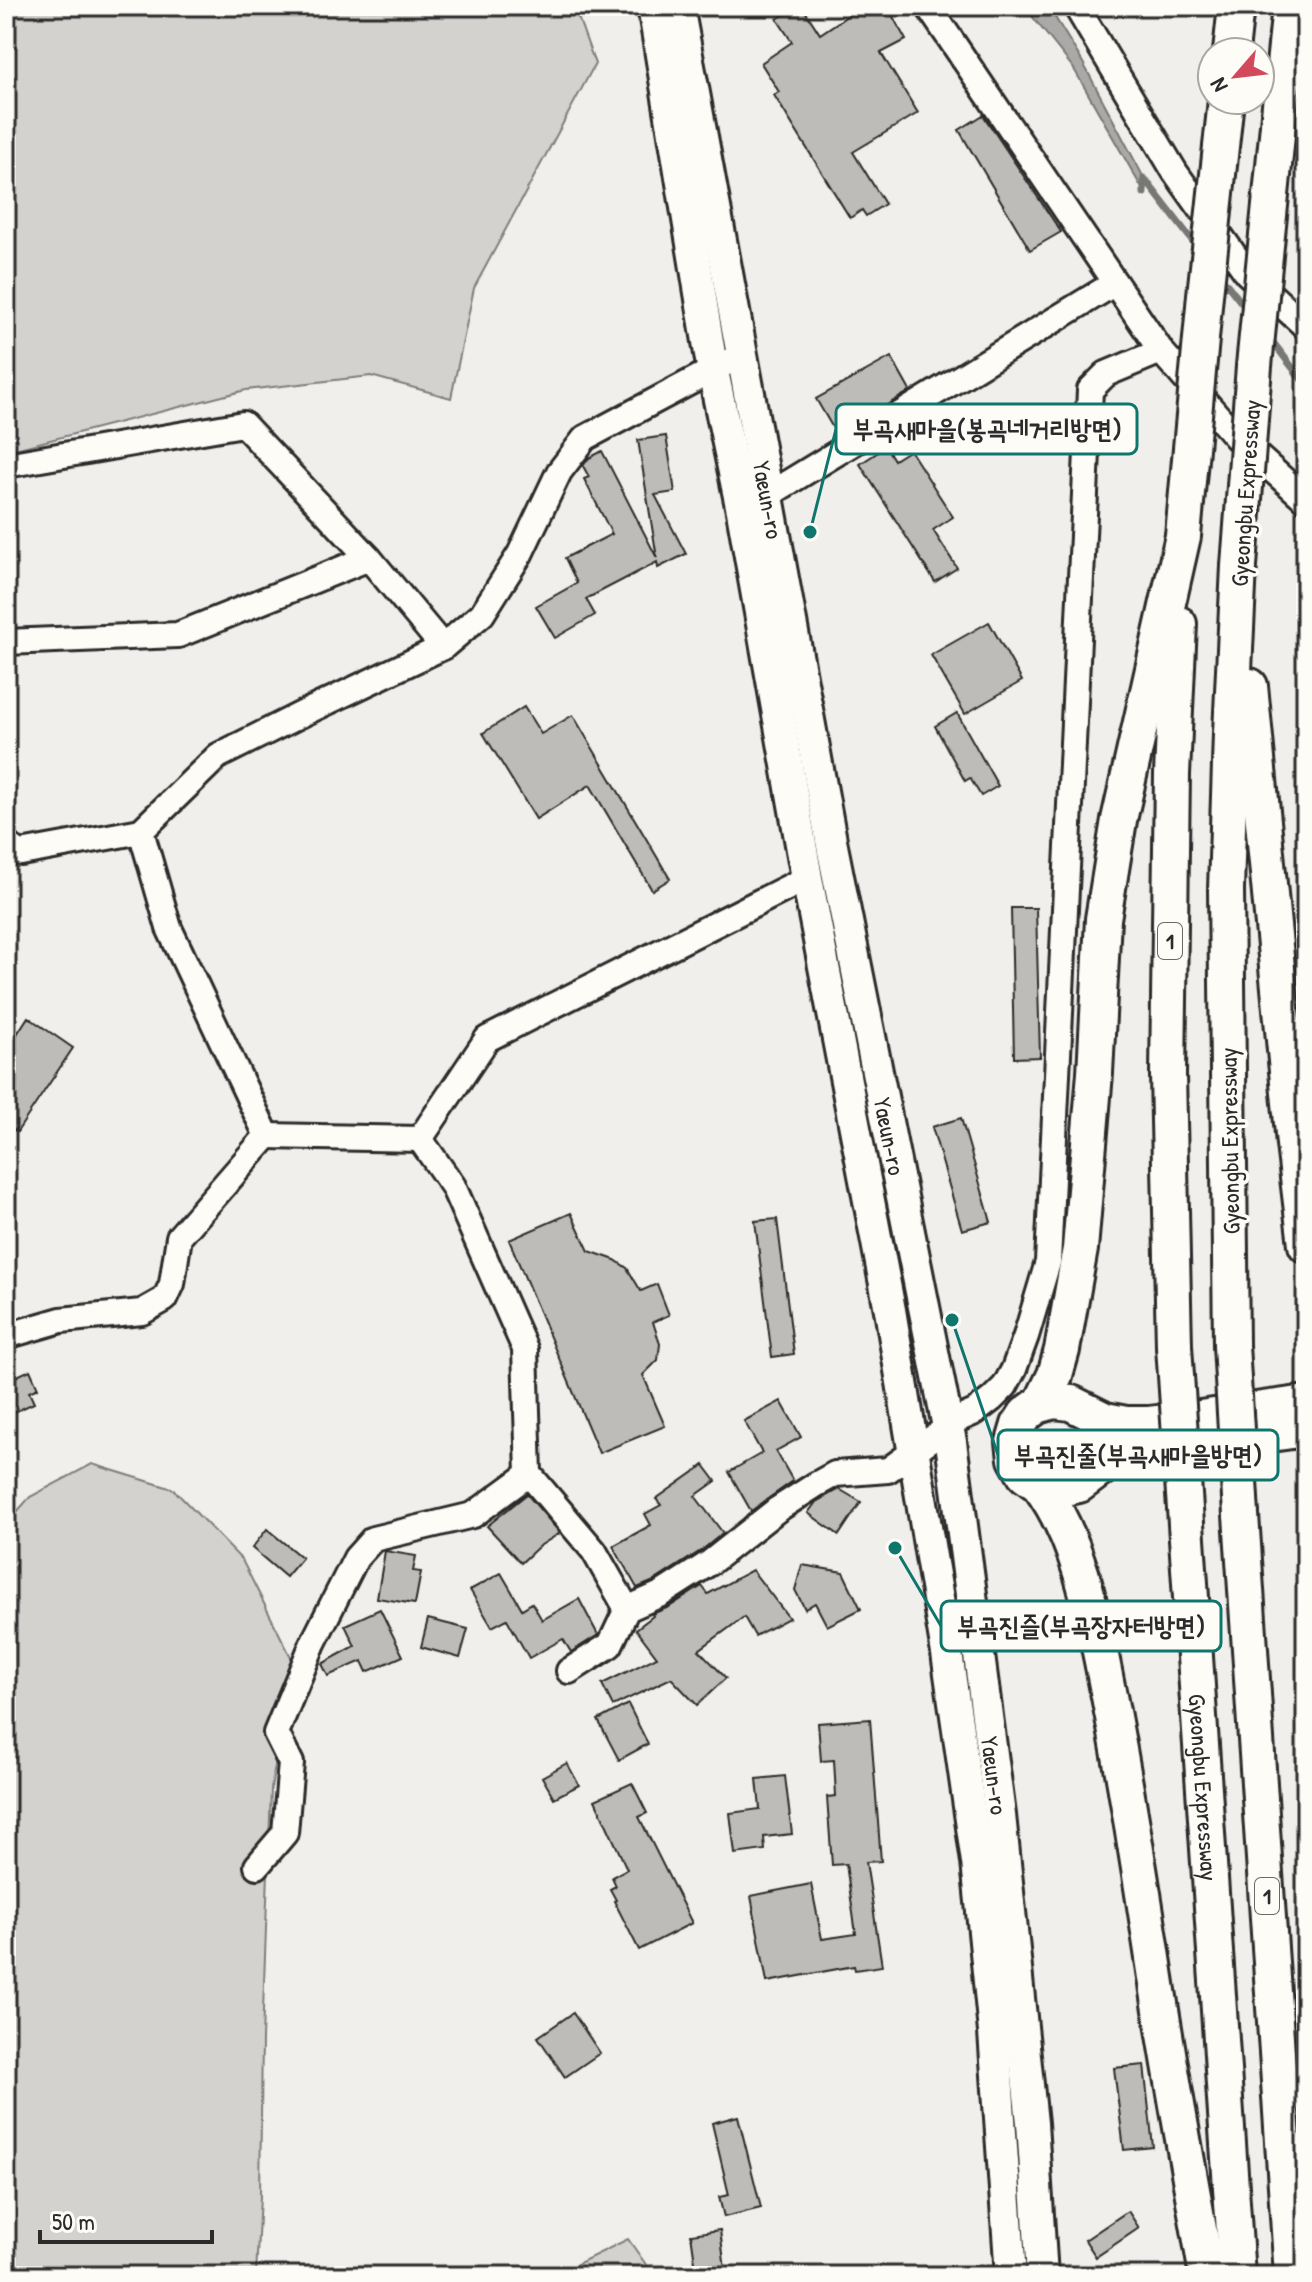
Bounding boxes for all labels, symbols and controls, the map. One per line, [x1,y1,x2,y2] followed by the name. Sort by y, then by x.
[1196,36,1276,116] north arrow
[1202,73,1234,98] text: N
[1223,399,1267,587] street label: Gyeongbu Expressway
[836,404,1137,454] callout: 부곡새마을(봉곡네거리방면)
[852,411,1122,446] text: 부곡새마을(봉곡네거리방면)
[746,458,791,542] street label: Yaeun-ro
[1158,923,1182,959] road number: 1
[1211,1047,1247,1235] street label: Gyeongbu Expressway
[867,1095,913,1178] street label: Yaeun-ro
[998,1430,1278,1480] callout: 부곡진줄(부곡새마을방면)
[1014,1437,1262,1472] text: 부곡진줄(부곡새마을방면)
[941,1601,1221,1651] callout: 부곡진즐(부곡장자터방면)
[957,1608,1205,1643] text: 부곡진즐(부곡장자터방면)
[1182,1693,1226,1882] street label: Gyeongbu Expressway
[974,1734,1016,1817] street label: Yaeun-ro
[1255,1878,1279,1914] road number: 1
[40,2194,212,2244] scale bar
[52,2205,95,2237] text: 50 m

